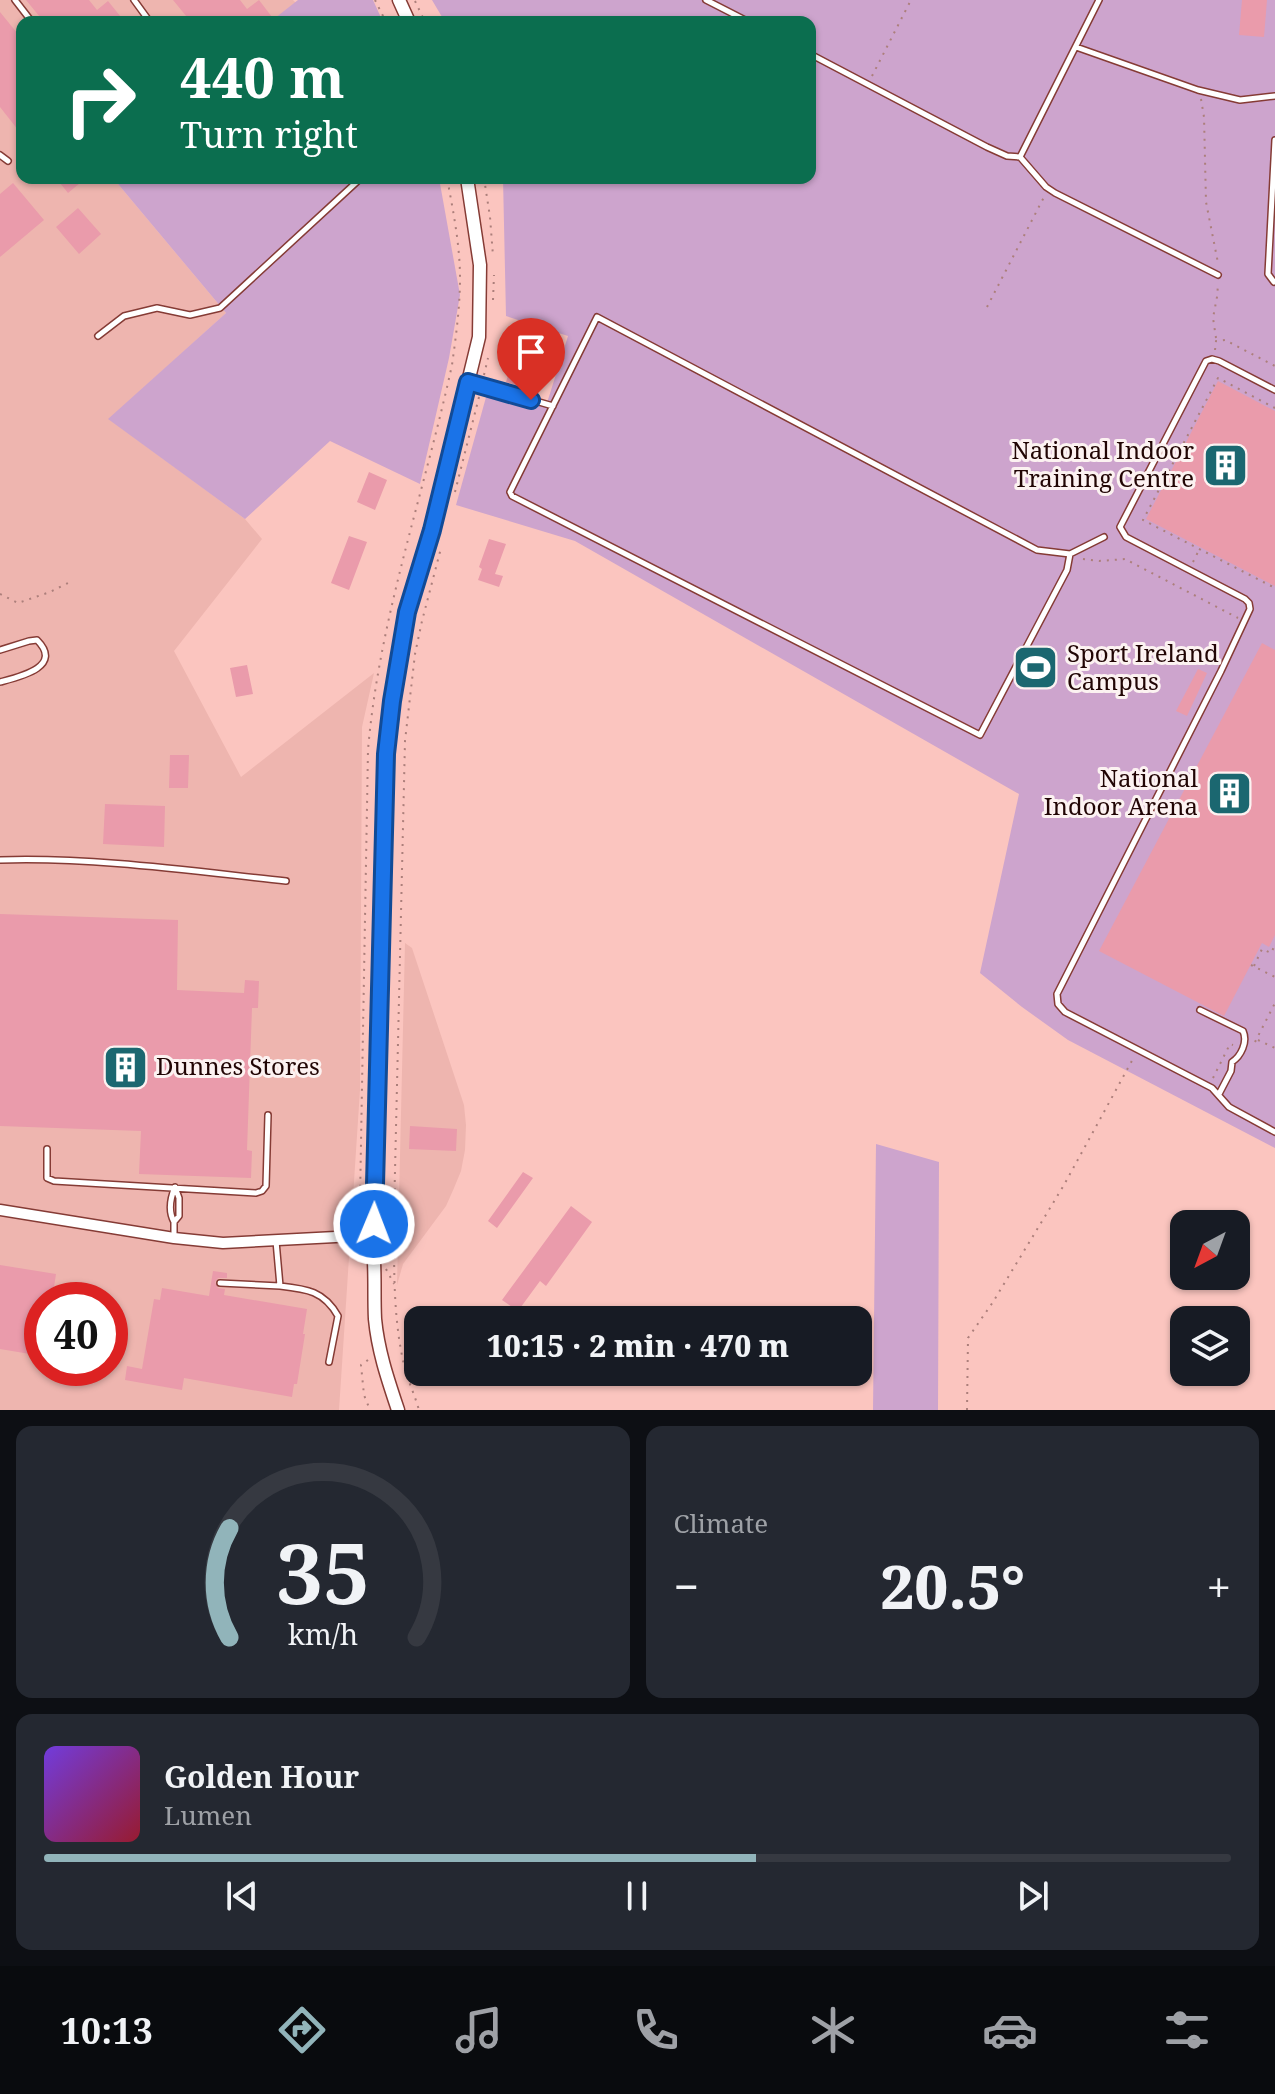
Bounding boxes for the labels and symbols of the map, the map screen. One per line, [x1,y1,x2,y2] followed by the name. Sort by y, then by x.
[497,318,565,400] pin
[1012,433,1194,494] place label: National Indoor Training Centre
[1201,441,1249,489] building icon: National Indoor Training Centre
[1067,636,1219,697] place label: Sport Ireland Campus
[1012,644,1060,692] sports icon: Sport Ireland Campus
[1044,761,1199,822] place label: National Indoor Arena
[1205,769,1253,817] building icon: National Indoor Arena
[101,1043,149,1091] building icon: Dunnes Stores
[156,1049,320,1082] place label: Dunnes Stores
[332,1182,416,1266] position arrow
[1170,1210,1250,1290] north arrow
[24,1282,128,1386] speed limit sign: 40

